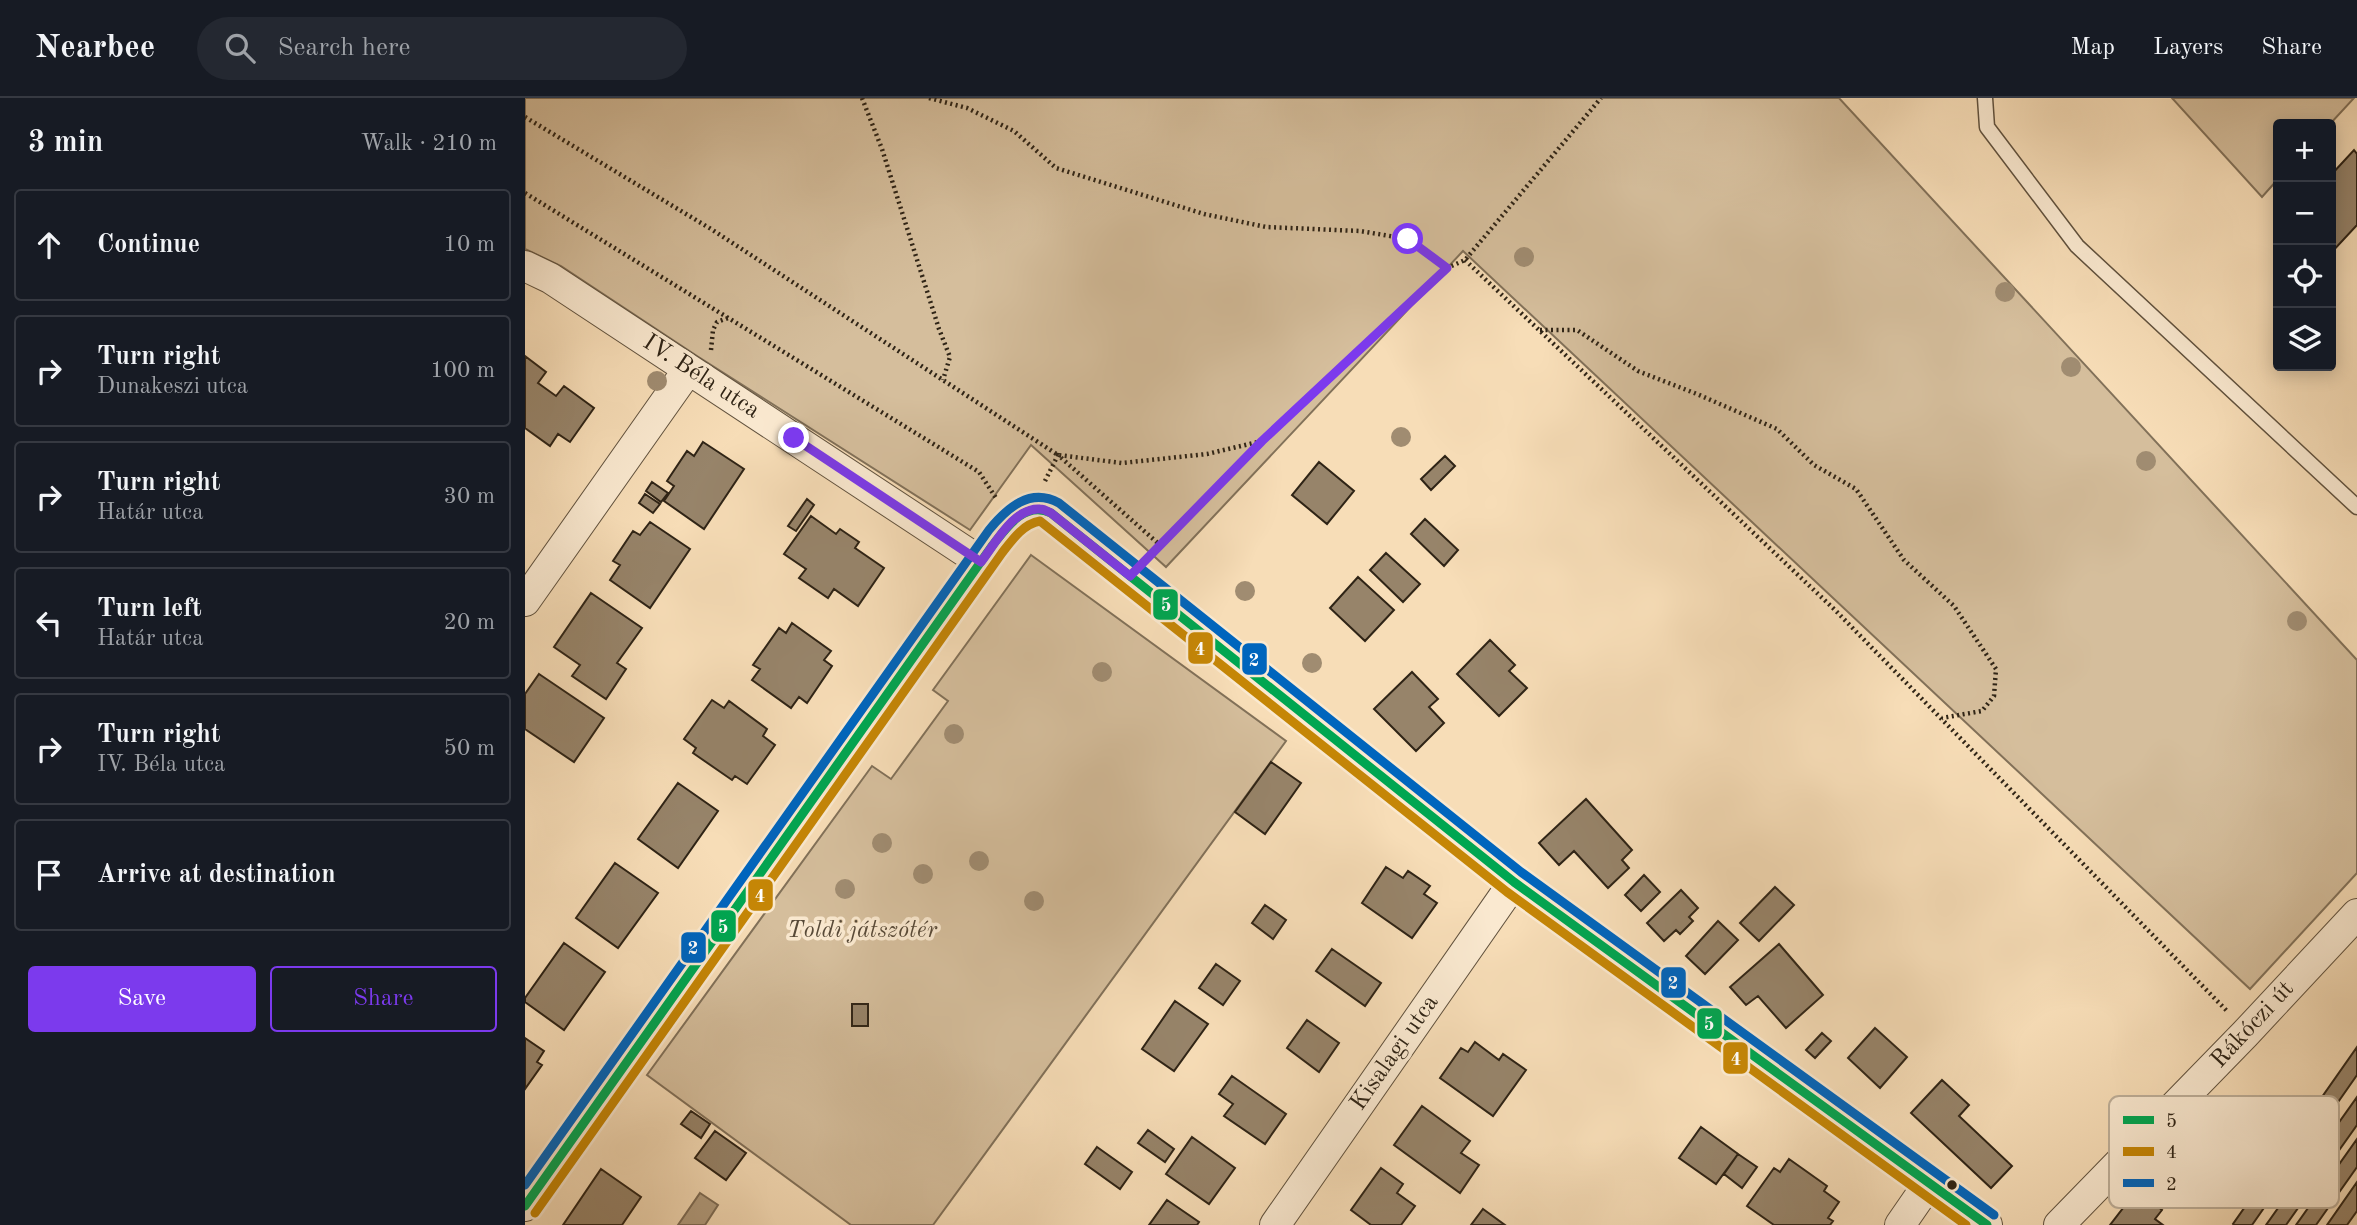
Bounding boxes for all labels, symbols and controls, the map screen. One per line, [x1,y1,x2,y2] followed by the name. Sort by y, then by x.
[197,17,687,80] search box
[221,29,259,67] icon: search
[35,32,155,65] text: Nearbee
[277,35,411,61] text: Search here
[2071,36,2115,60] text: Map
[2153,36,2223,60] text: Layers
[2261,36,2322,60] text: Share
[2273,119,2336,371] map controls
[2273,119,2336,182] button: +
[28,128,103,158] text: 3 min
[361,132,497,155] text: Walk · 210 m
[2273,182,2336,245] button: −
[1392,223,1423,254] route start
[30,226,68,264] icon: ahead
[97,232,200,258] text: Continue
[444,233,495,256] text: 10 m
[2273,245,2336,308] button: locate
[2273,308,2336,371] button: layers
[638,330,764,424] street label: IV. Béla utca
[97,344,220,370] text: Turn right
[30,352,68,390] icon: right
[430,359,495,382] text: 100 m
[97,375,248,398] text: Dunakeszi utca
[778,422,809,453] route end
[97,470,220,496] text: Turn right
[30,478,68,516] icon: right
[444,485,495,508] text: 30 m
[97,501,204,524] text: Határ utca
[1152,588,1179,621] line badge: 5
[97,596,202,622] text: Turn left
[1160,597,1172,616] text: 5
[30,604,68,642] icon: left
[444,611,495,634] text: 20 m
[97,627,204,650] text: Határ utca
[1187,631,1214,665] line badge: 4
[1194,641,1206,660] text: 4
[1241,642,1268,676] line badge: 2
[1248,652,1260,671] text: 2
[97,722,220,748] text: Turn right
[30,730,68,768] icon: right
[444,737,495,760] text: 50 m
[97,753,225,776] text: IV. Béla utca
[30,856,68,894] icon: arrive
[97,862,336,888] text: Arrive at destination
[747,878,774,912] line badge: 4
[754,888,766,907] text: 4
[710,909,737,943] line badge: 5
[717,919,729,938] text: 5
[787,919,938,943] park label: Toldi játszótér
[680,931,707,964] line badge: 2
[687,940,699,959] text: 2
[28,966,256,1032] button: Save
[270,966,497,1032] button: Share
[1660,966,1687,999] line badge: 2
[1667,975,1679,994] text: 2
[2207,977,2299,1073] street label: Rákóczi út
[1346,991,1444,1115] street label: Kisalagi utca
[1696,1007,1723,1040] line badge: 5
[1703,1016,1715,1035] text: 5
[1722,1041,1749,1075] line badge: 4
[1730,1051,1742,1070] text: 4
[2109,1096,2339,1208] legend
[2166,1113,2177,1132] text: 5
[2166,1144,2177,1163] text: 4
[2166,1176,2177,1195] text: 2
[1945,1178,1959,1192] unlabelled marker

